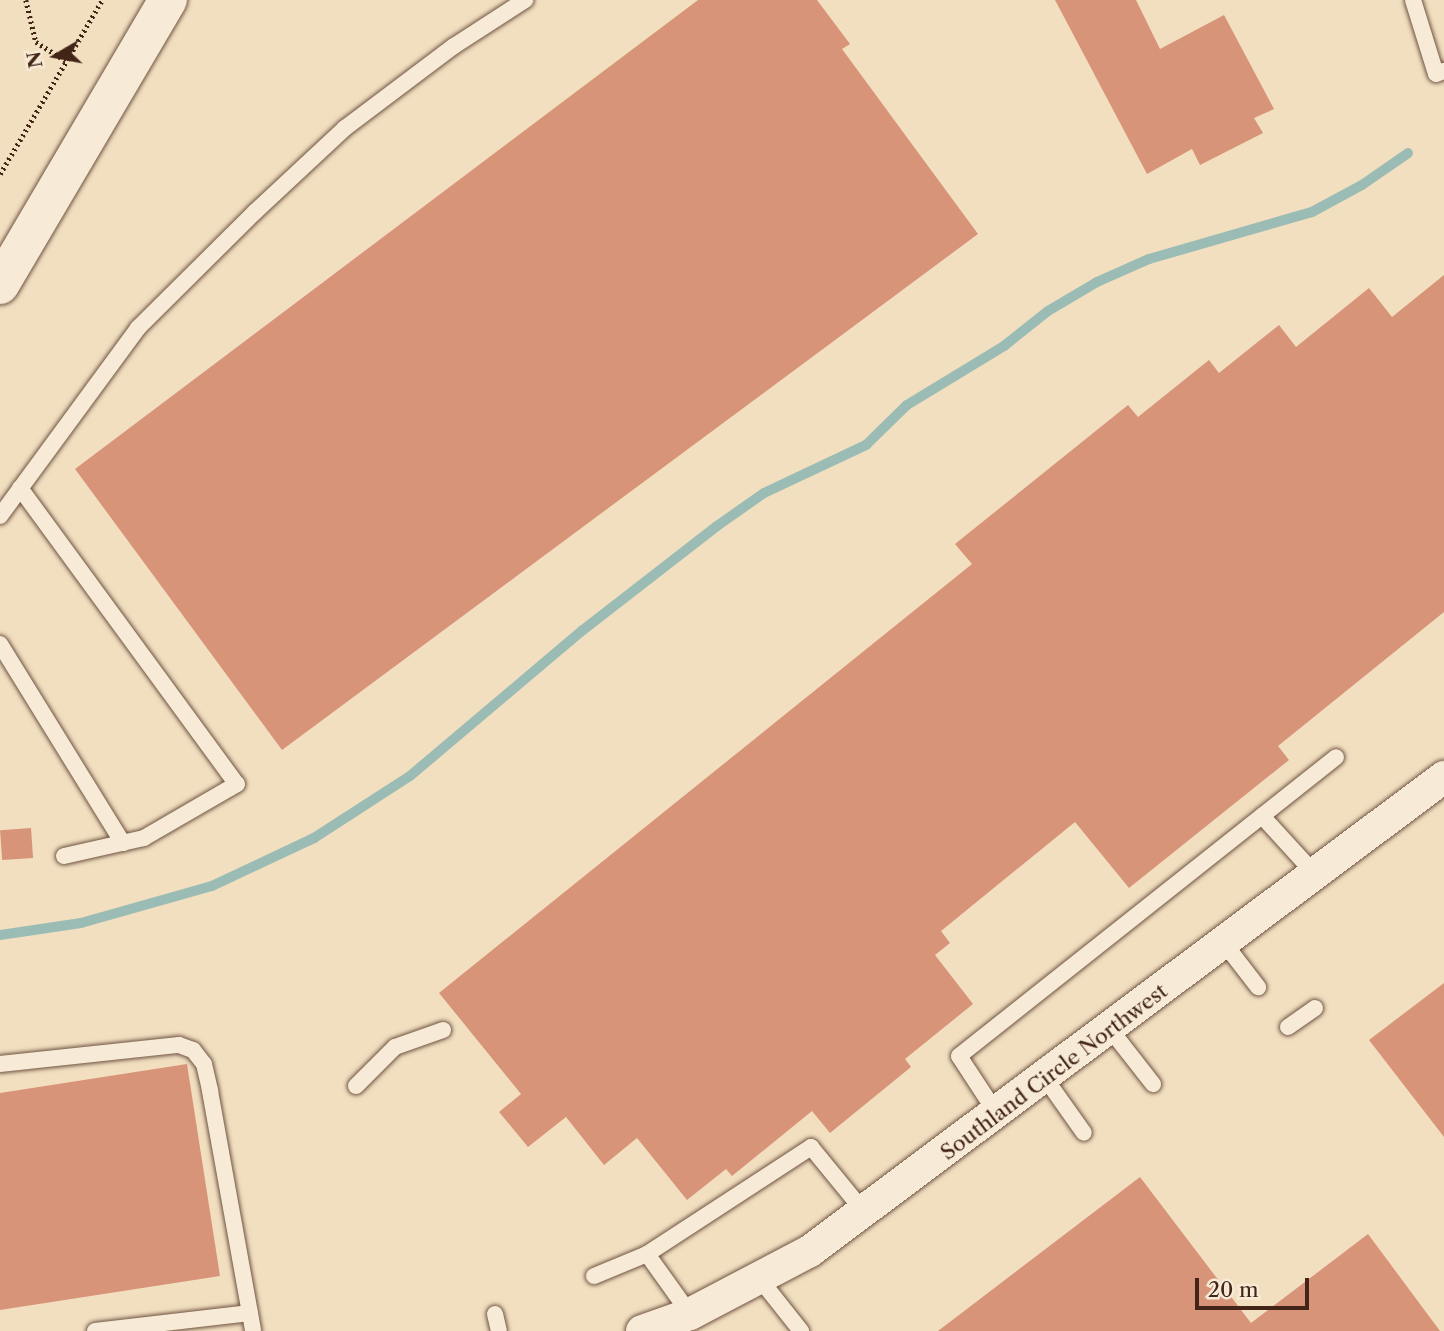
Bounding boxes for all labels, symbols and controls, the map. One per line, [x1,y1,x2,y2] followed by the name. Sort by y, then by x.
[21,21,91,91] north arrow
[22,50,48,70] text: N
[936,979,1172,1165] street label: Southland Circle Northwest
[1199,1264,1313,1308] scale bar
[1208,1277,1259,1302] text: 20 m

